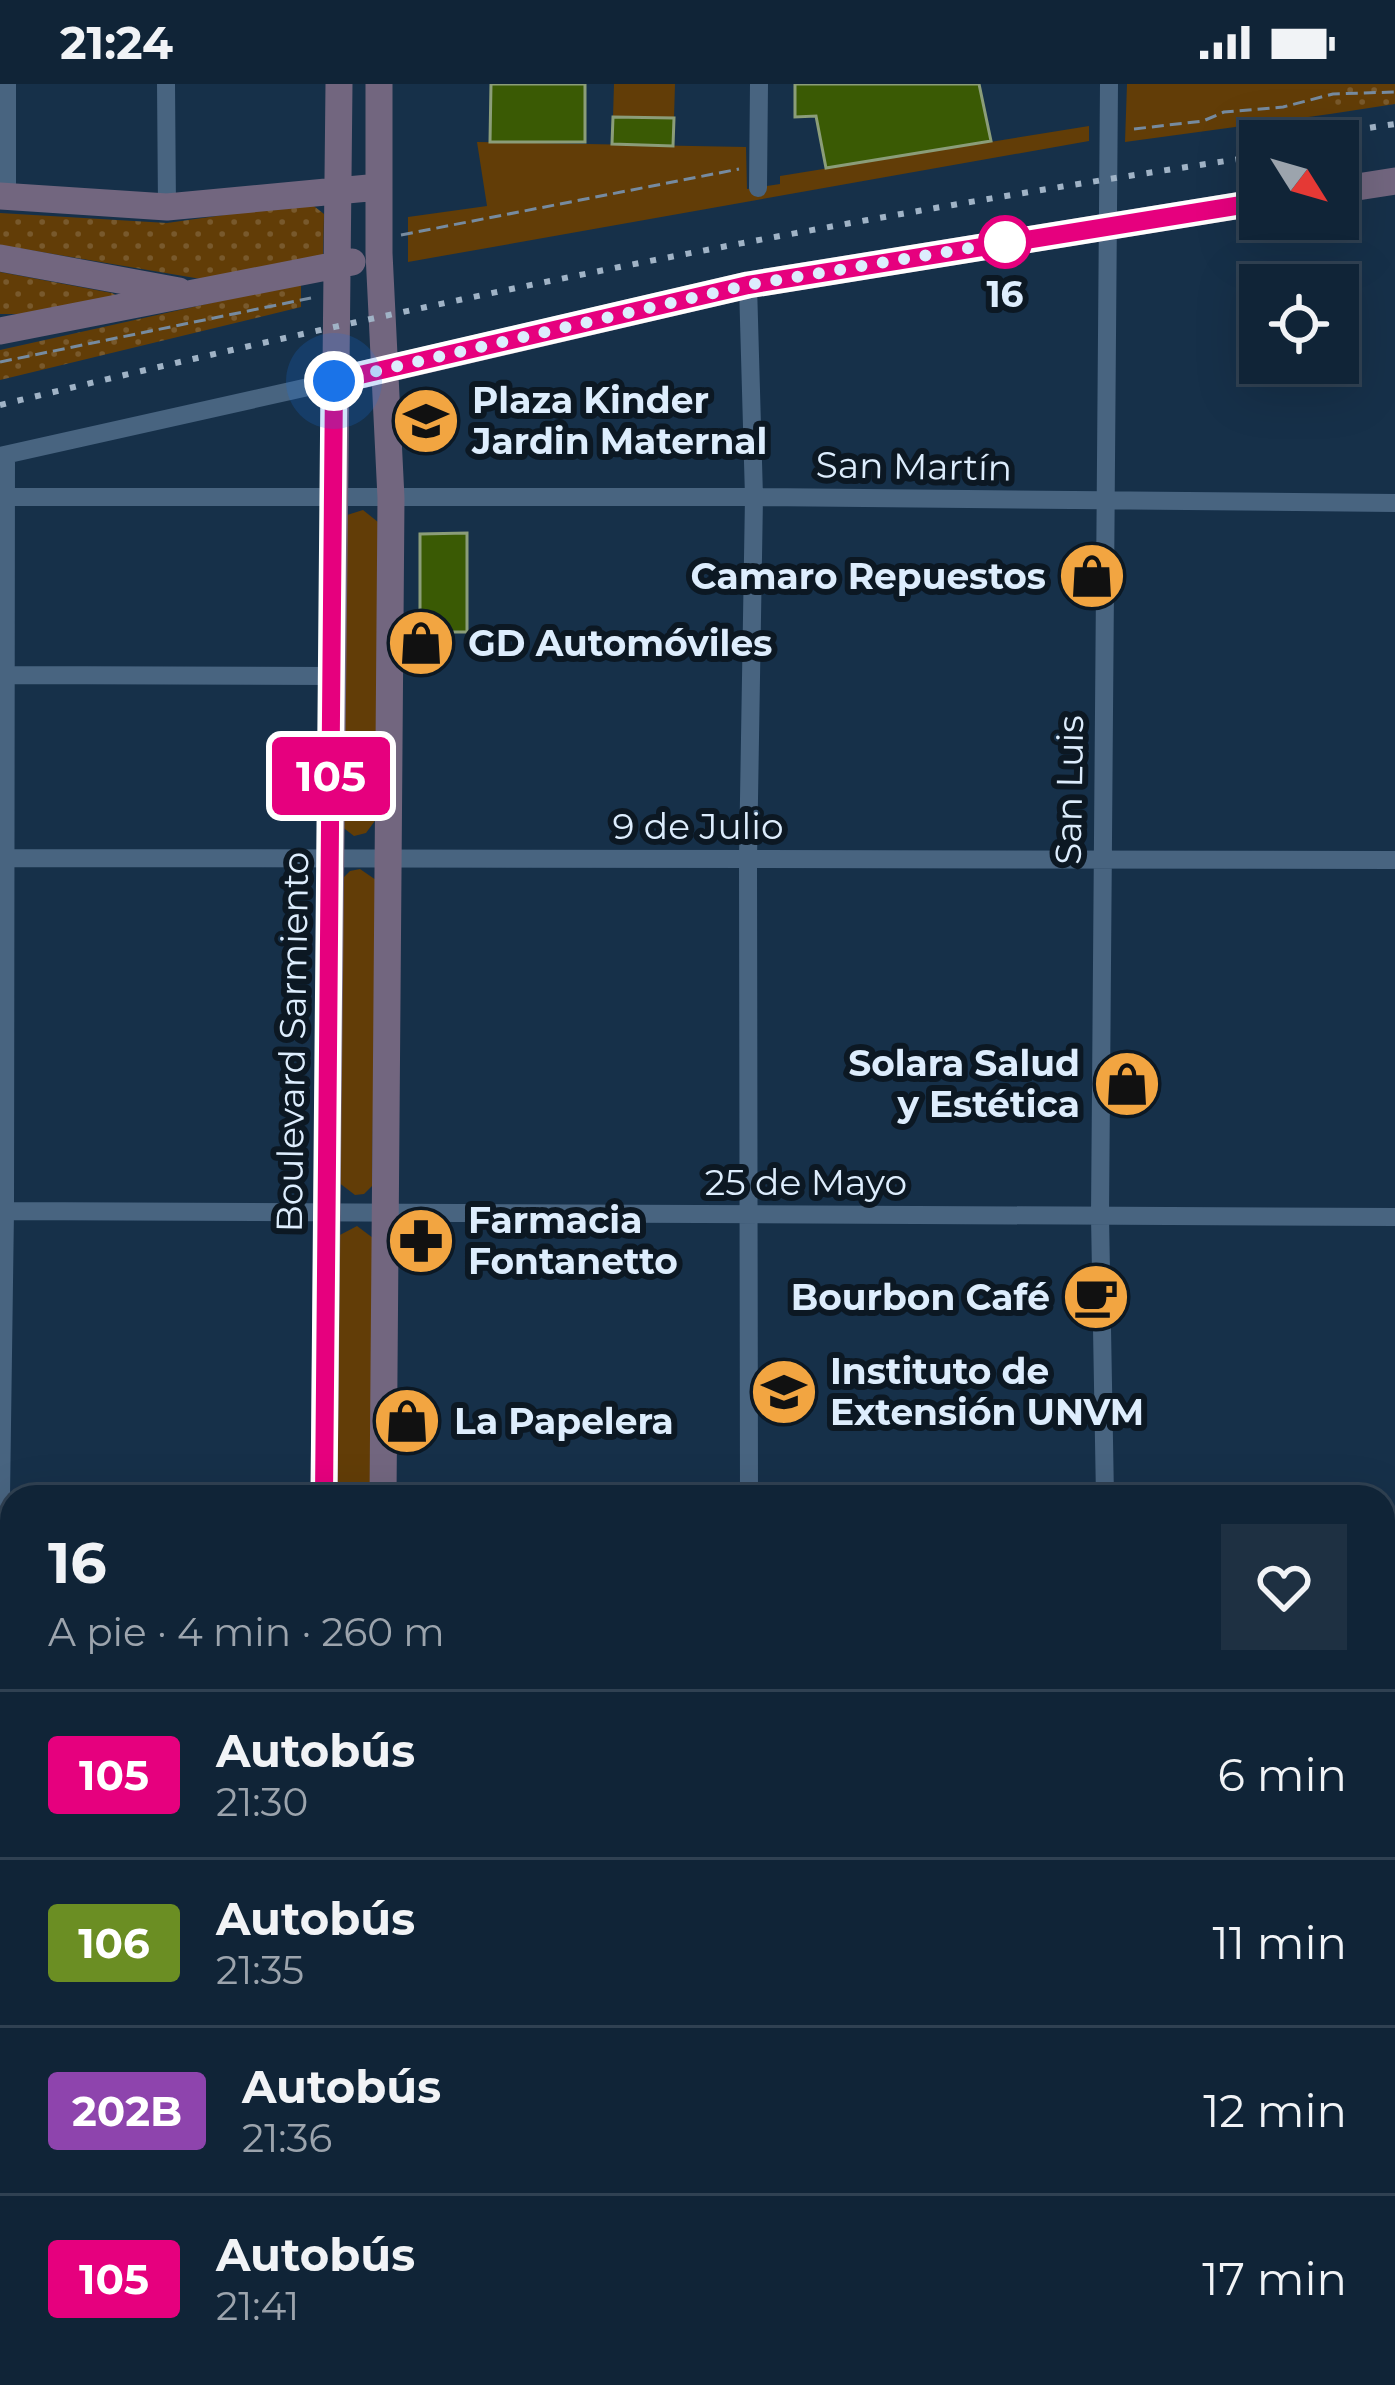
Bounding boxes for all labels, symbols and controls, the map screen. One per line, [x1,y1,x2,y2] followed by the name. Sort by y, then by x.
[60,15,173,70] text: 21:24
[1239,120,1359,240] north arrow
[1239,120,1359,384] map controls
[980,217,1030,267] marker: 16
[1239,264,1359,384] button: locate
[986,272,1024,316] place label: 16
[304,351,364,411] your location
[471,378,767,463] place label: Plaza Kinder Jardin Maternal
[391,386,461,456] school or university icon: Plaza Kinder Jardin Maternal
[815,442,1013,490] street label: San Martín
[1057,541,1127,611] shop icon: Camaro Repuestos
[691,554,1046,598] place label: Camaro Repuestos
[386,608,456,678] shop icon: GD Automóviles
[468,621,772,665] place label: GD Automóviles
[1046,715,1092,865] street label: San Luis
[262,737,400,815] line badge: 105
[296,750,366,802] text: 105
[612,804,784,848] street label: 9 de Julio
[267,851,317,1233] street label: Boulevard Sarmiento
[848,1041,1080,1126] place label: Solara Salud y Estética
[1092,1049,1162,1119] shop icon: Solara Salud y Estética
[705,1160,907,1204] street label: 25 de Mayo
[468,1198,678,1283] place label: Farmacia Fontanetto
[386,1206,456,1276] pharmacy icon: Farmacia Fontanetto
[1061,1262,1131,1332] cafe icon: Bourbon Café
[791,1275,1050,1319] place label: Bourbon Café
[830,1349,1144,1434] place label: Instituto de Extensión UNVM
[749,1357,819,1427] school or university icon: Instituto de Extensión UNVM
[372,1386,442,1456] shop icon: La Papelera
[454,1399,674,1443] place label: La Papelera
[1221,1524,1347,1650] button: heart
[48,1528,107,1597] text: 16
[48,1608,445,1656] text: A pie · 4 min · 260 m
[216,1723,415,1778] text: Autobús
[1218,1747,1347,1802] text: 6 min
[79,1749,149,1801] text: 105
[216,1778,308,1826] text: 21:30
[216,1891,415,1946] text: Autobús
[1212,1915,1347,1970] text: 11 min
[78,1917,150,1969] text: 106
[216,1946,304,1994] text: 21:35
[242,2059,441,2114] text: Autobús
[1203,2083,1347,2138] text: 12 min
[72,2085,182,2137] text: 202B
[242,2114,332,2162] text: 21:36
[216,2227,415,2282] text: Autobús
[1202,2251,1347,2306] text: 17 min
[79,2253,149,2305] text: 105
[216,2282,299,2330] text: 21:41

